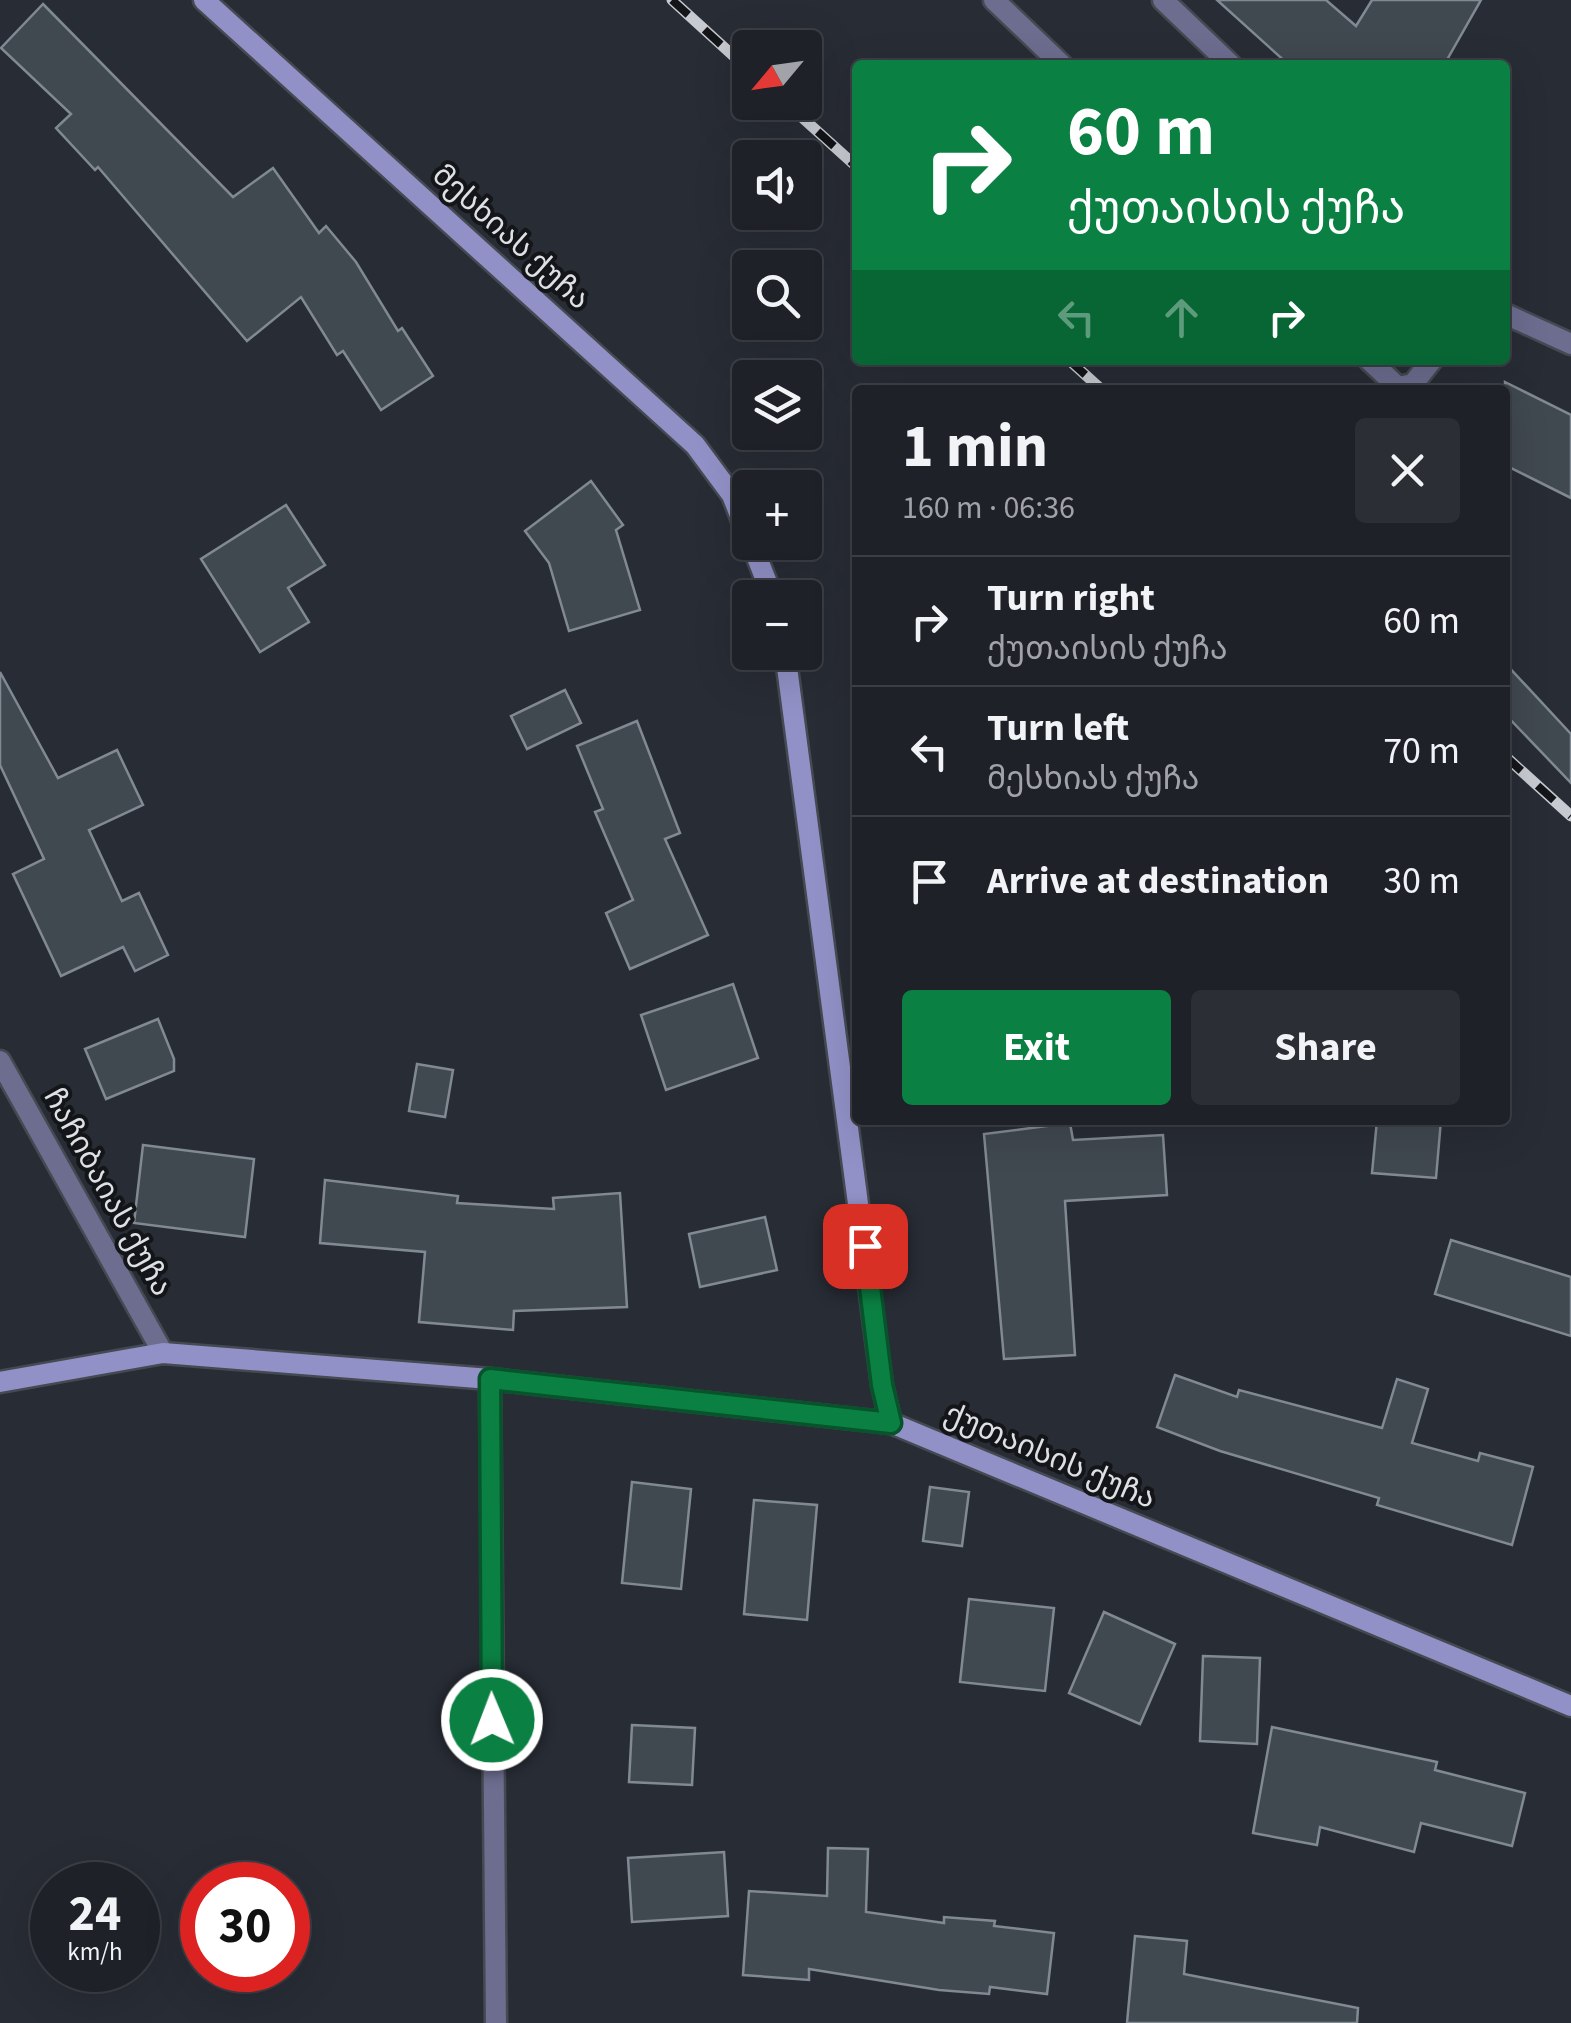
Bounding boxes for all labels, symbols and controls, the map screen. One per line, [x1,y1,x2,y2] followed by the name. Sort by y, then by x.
[732,30,822,120] north arrow
[732,30,822,670] map controls
[1067,82,1215,182] text: 60 m
[902,100,1032,230] icon: right
[732,140,822,230] button: sound
[423,154,599,320] street label: მესხიას ქუჩა
[1067,177,1405,241] text: ქუთაისის ქუჩა
[732,250,822,340] button: search
[1049,290,1104,345] icon: left
[1154,290,1209,345] icon: ahead
[1259,290,1314,345] icon: right
[732,360,822,450] button: layers
[902,405,1048,490] text: 1 min
[1355,418,1460,523] button: close
[732,470,822,560] button: +
[902,485,1075,531] text: 160 m · 06:36
[987,571,1155,625] text: Turn right
[732,580,822,670] button: −
[902,594,957,649] icon: right
[1383,594,1460,648] text: 60 m
[987,626,1228,672] text: ქუთაისის ქუჩა
[987,701,1129,755] text: Turn left
[902,724,957,779] icon: left
[1383,724,1460,778] text: 70 m
[987,756,1199,802] text: მესხიას ქუჩა
[902,854,957,909] icon: arrive
[987,854,1329,908] text: Arrive at destination
[1383,854,1460,908] text: 30 m
[902,990,1171,1105] button: Exit
[1191,990,1460,1105] button: Share
[33,1080,183,1304] street label: ჩაჩიბაიას ქუჩა
[823,1204,908,1289] pin
[838,1219,893,1274] icon: arrive
[938,1392,1162,1520] street label: ქუთაისის ქუჩა
[440,1668,544,1772] position arrow
[180,1862,310,1992] speed limit sign: 30
[69,1879,121,1950] text: 24
[67,1934,123,1970] text: km/h

